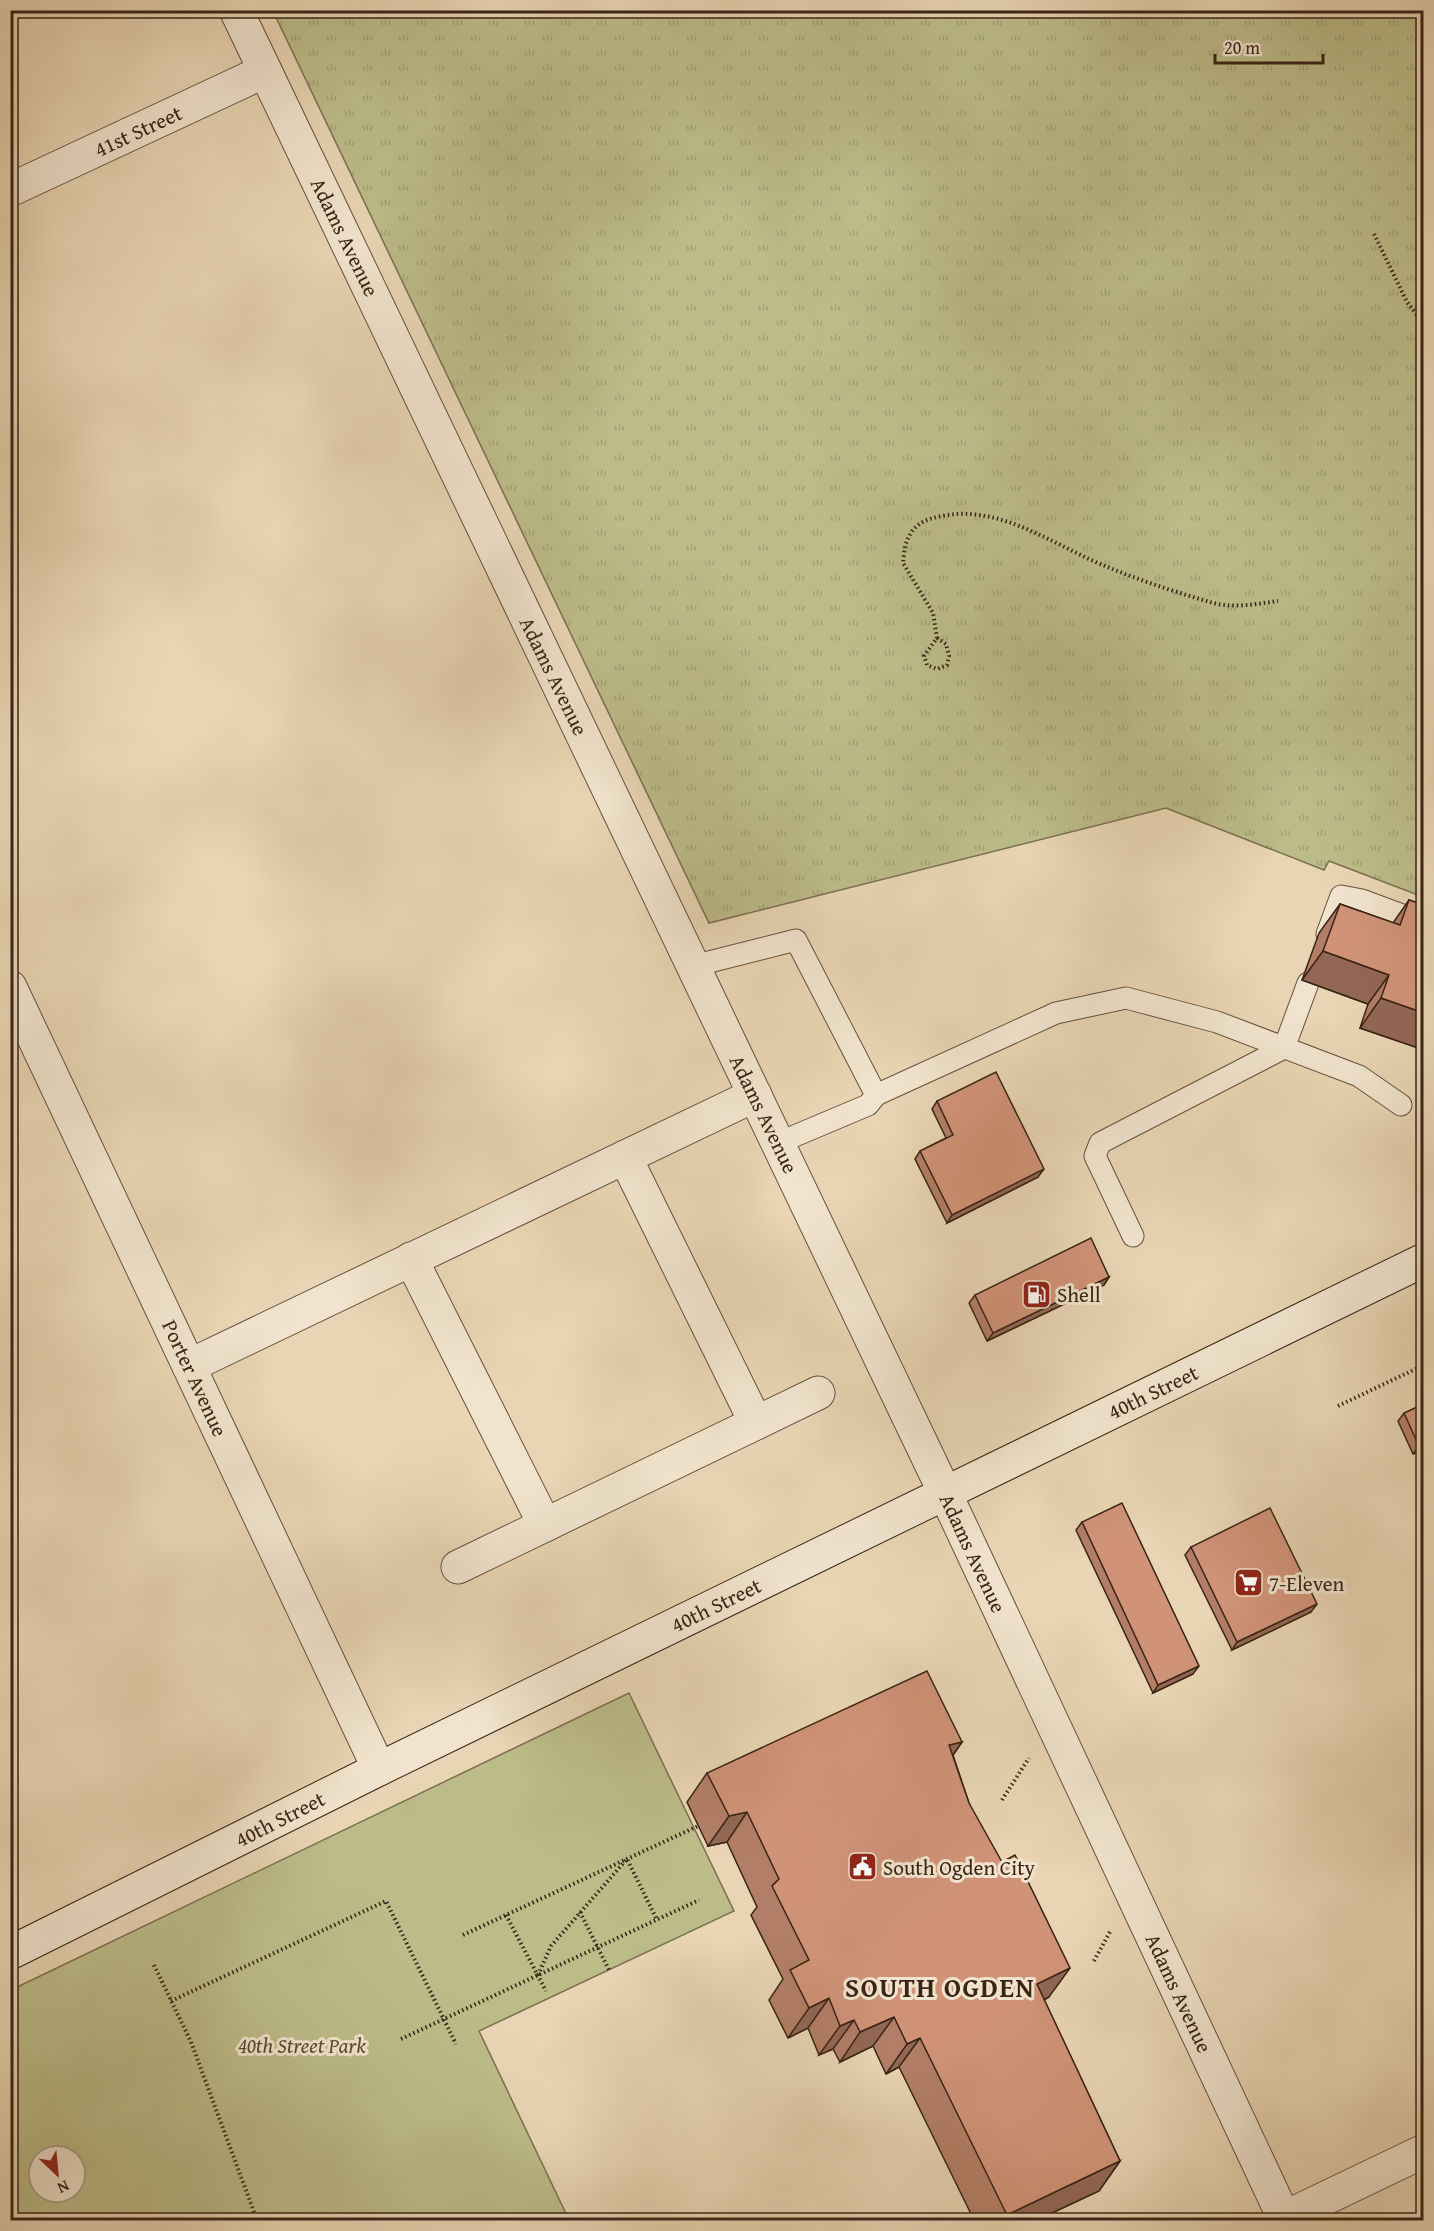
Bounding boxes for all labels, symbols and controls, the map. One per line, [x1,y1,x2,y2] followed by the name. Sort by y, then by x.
[1215,27,1323,65] scale bar
[1224,34,1260,61] text: 20 m
[89,97,188,165] street label: 41st Street
[303,172,387,302] street label: Adams Avenue
[512,611,596,741] street label: Adams Avenue
[722,1049,806,1179] street label: Adams Avenue
[1020,1278,1052,1310] fuel station icon: Shell
[1057,1279,1101,1310] place label: Shell
[154,1314,236,1442] street label: Porter Avenue
[1103,1357,1204,1427] street label: 40th Street
[932,1488,1014,1618] street label: Adams Avenue
[1232,1567,1264,1599] supermarket icon: 7-Eleven
[1269,1568,1345,1599] place label: 7-Eleven
[666,1570,767,1640] street label: 40th Street
[230,1783,331,1855] street label: 40th Street
[846,1851,878,1883] public building icon: South Ogden City
[883,1852,1036,1883] place label: South Ogden City
[1138,1928,1220,2058] street label: Adams Avenue
[845,1967,1035,2007] district label: SOUTH OGDEN
[238,2030,366,2061] park label: 40th Street Park
[27,2144,87,2204] north arrow
[53,2174,74,2201] text: N

